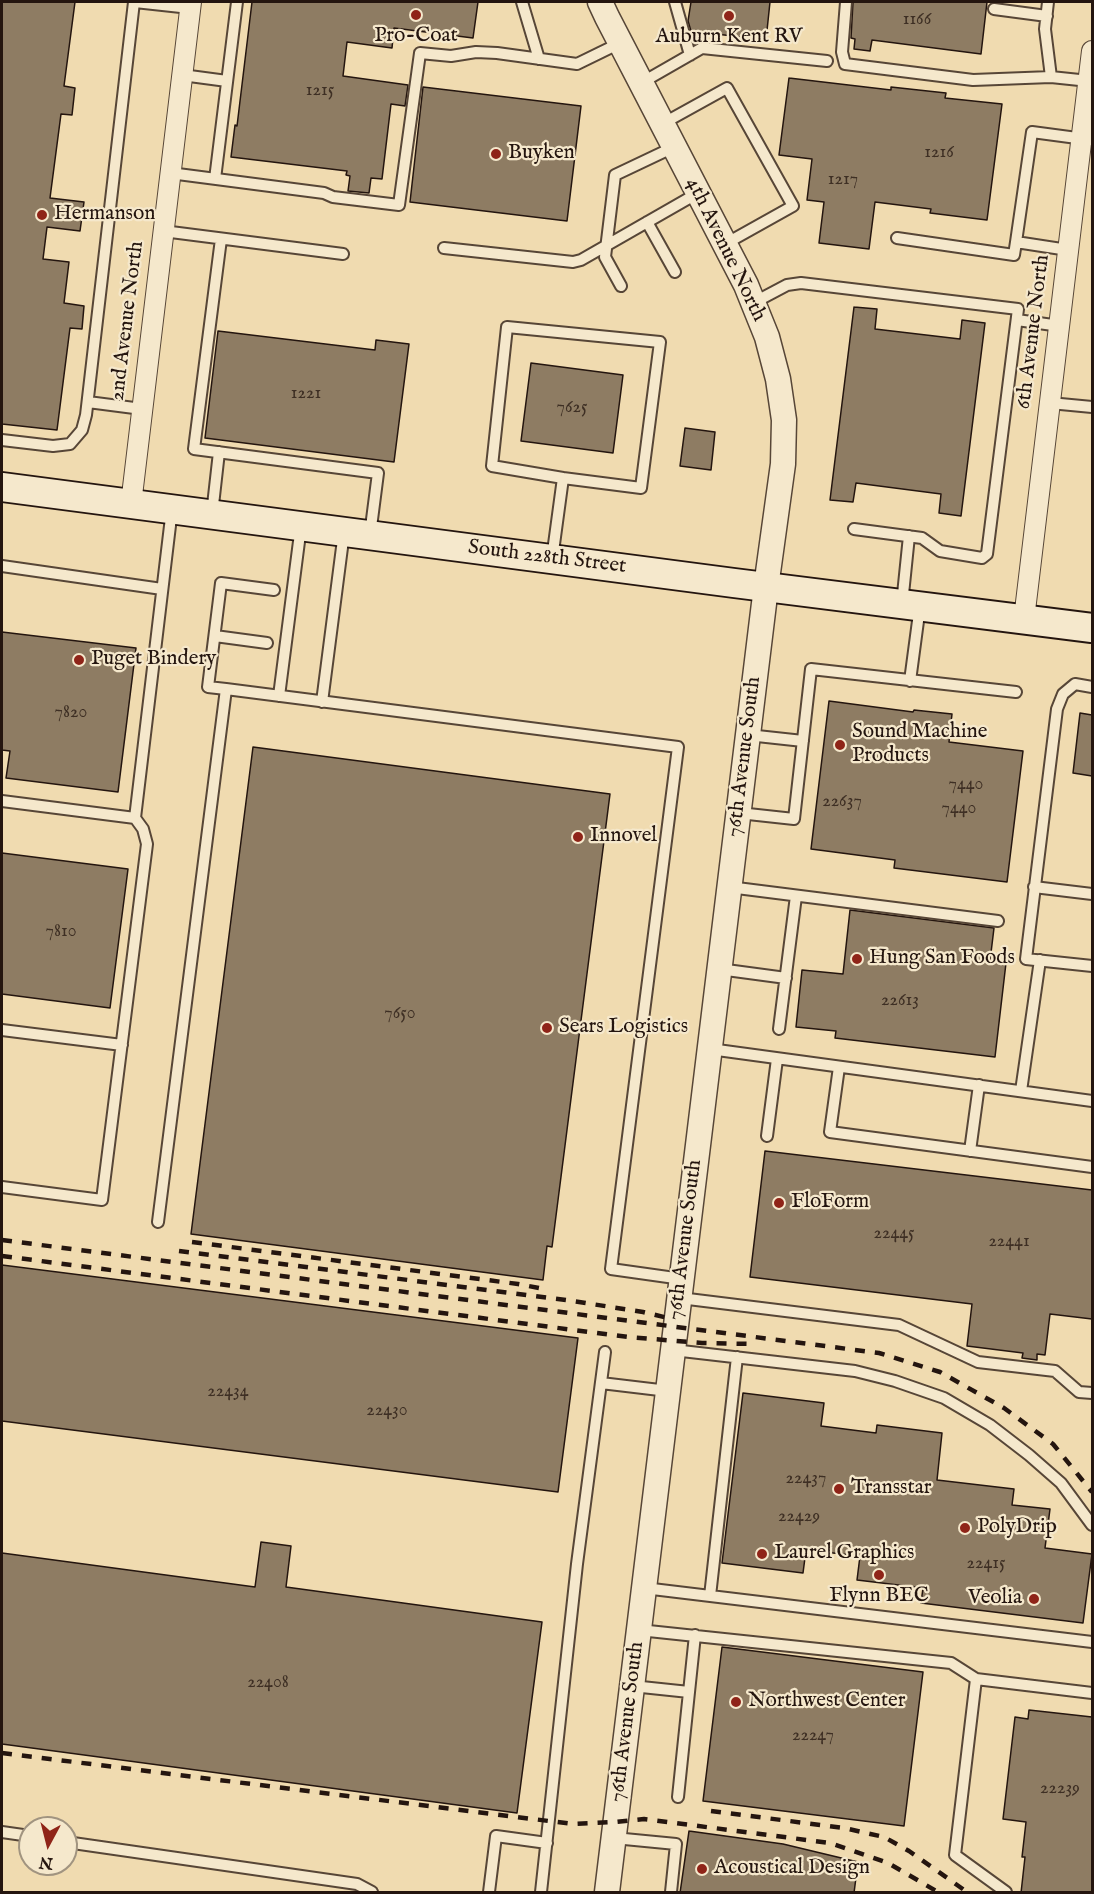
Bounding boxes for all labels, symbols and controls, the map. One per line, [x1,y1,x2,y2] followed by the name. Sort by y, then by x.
[409,8,423,22] marker: Pro-Coat
[722,9,736,23] marker: Auburn Kent RV
[903,9,931,31] house number: 1166
[374,24,458,50] place label: Pro-Coat
[655,25,803,51] place label: Auburn Kent RV
[306,80,334,102] house number: 1215
[508,141,575,167] place label: Buyken
[924,142,954,164] house number: 1216
[489,147,503,161] marker: Buyken
[828,169,858,191] house number: 1217
[679,174,771,326] street label: 4th Avenue North
[54,202,155,228] place label: Hermanson
[35,208,49,222] marker: Hermanson
[106,240,150,402] street label: 2nd Avenue North
[1012,253,1056,411] street label: 6th Avenue North
[291,383,321,405] house number: 1221
[557,397,587,419] house number: 7625
[467,536,627,580] street label: South 228th Street
[91,647,216,673] place label: Puget Bindery
[72,653,86,667] marker: Puget Bindery
[723,675,767,839] street label: 76th Avenue South
[55,702,87,724] house number: 7820
[852,720,987,770] place label: Sound Machine Products
[833,738,847,752] marker: Sound Machine Products
[949,774,983,796] house number: 7440
[822,791,862,813] house number: 22637
[942,798,976,820] house number: 7440
[590,824,657,850] place label: Innovel
[571,830,585,844] marker: Innovel
[46,921,76,943] house number: 7810
[869,946,1015,972] place label: Hung San Foods
[850,952,864,966] marker: Hung San Foods
[881,990,919,1012] house number: 22613
[384,1003,416,1025] house number: 7650
[559,1015,688,1041] place label: Sears Logistics
[540,1021,554,1035] marker: Sears Logistics
[664,1158,708,1322] street label: 76th Avenue South
[791,1190,869,1216] place label: FloForm
[772,1196,786,1210] marker: FloForm
[874,1223,914,1245] house number: 22445
[988,1231,1030,1253] house number: 22441
[207,1381,249,1403] house number: 22434
[366,1400,408,1422] house number: 22430
[786,1468,826,1490] house number: 22437
[851,1476,931,1502] place label: Transstar
[832,1482,846,1496] marker: Transstar
[778,1506,820,1528] house number: 22429
[977,1515,1057,1541] place label: PolyDrip
[958,1521,972,1535] marker: PolyDrip
[774,1541,914,1567] place label: Laurel Graphics
[755,1547,769,1561] marker: Laurel Graphics
[967,1553,1005,1575] house number: 22415
[872,1568,886,1582] marker: Flynn BEC
[829,1584,929,1610] place label: Flynn BEC
[968,1586,1022,1612] place label: Veolia
[1027,1592,1041,1606] marker: Veolia
[606,1640,650,1804] street label: 76th Avenue South
[247,1672,289,1694] house number: 22408
[748,1689,905,1715] place label: Northwest Center
[729,1695,743,1709] marker: Northwest Center
[792,1725,834,1747] house number: 22247
[1040,1778,1080,1800] house number: 22239
[18,1816,78,1876] north arrow
[38,1851,54,1873] text: N
[714,1856,870,1882] place label: Acoustical Design
[695,1862,709,1876] marker: Acoustical Design

